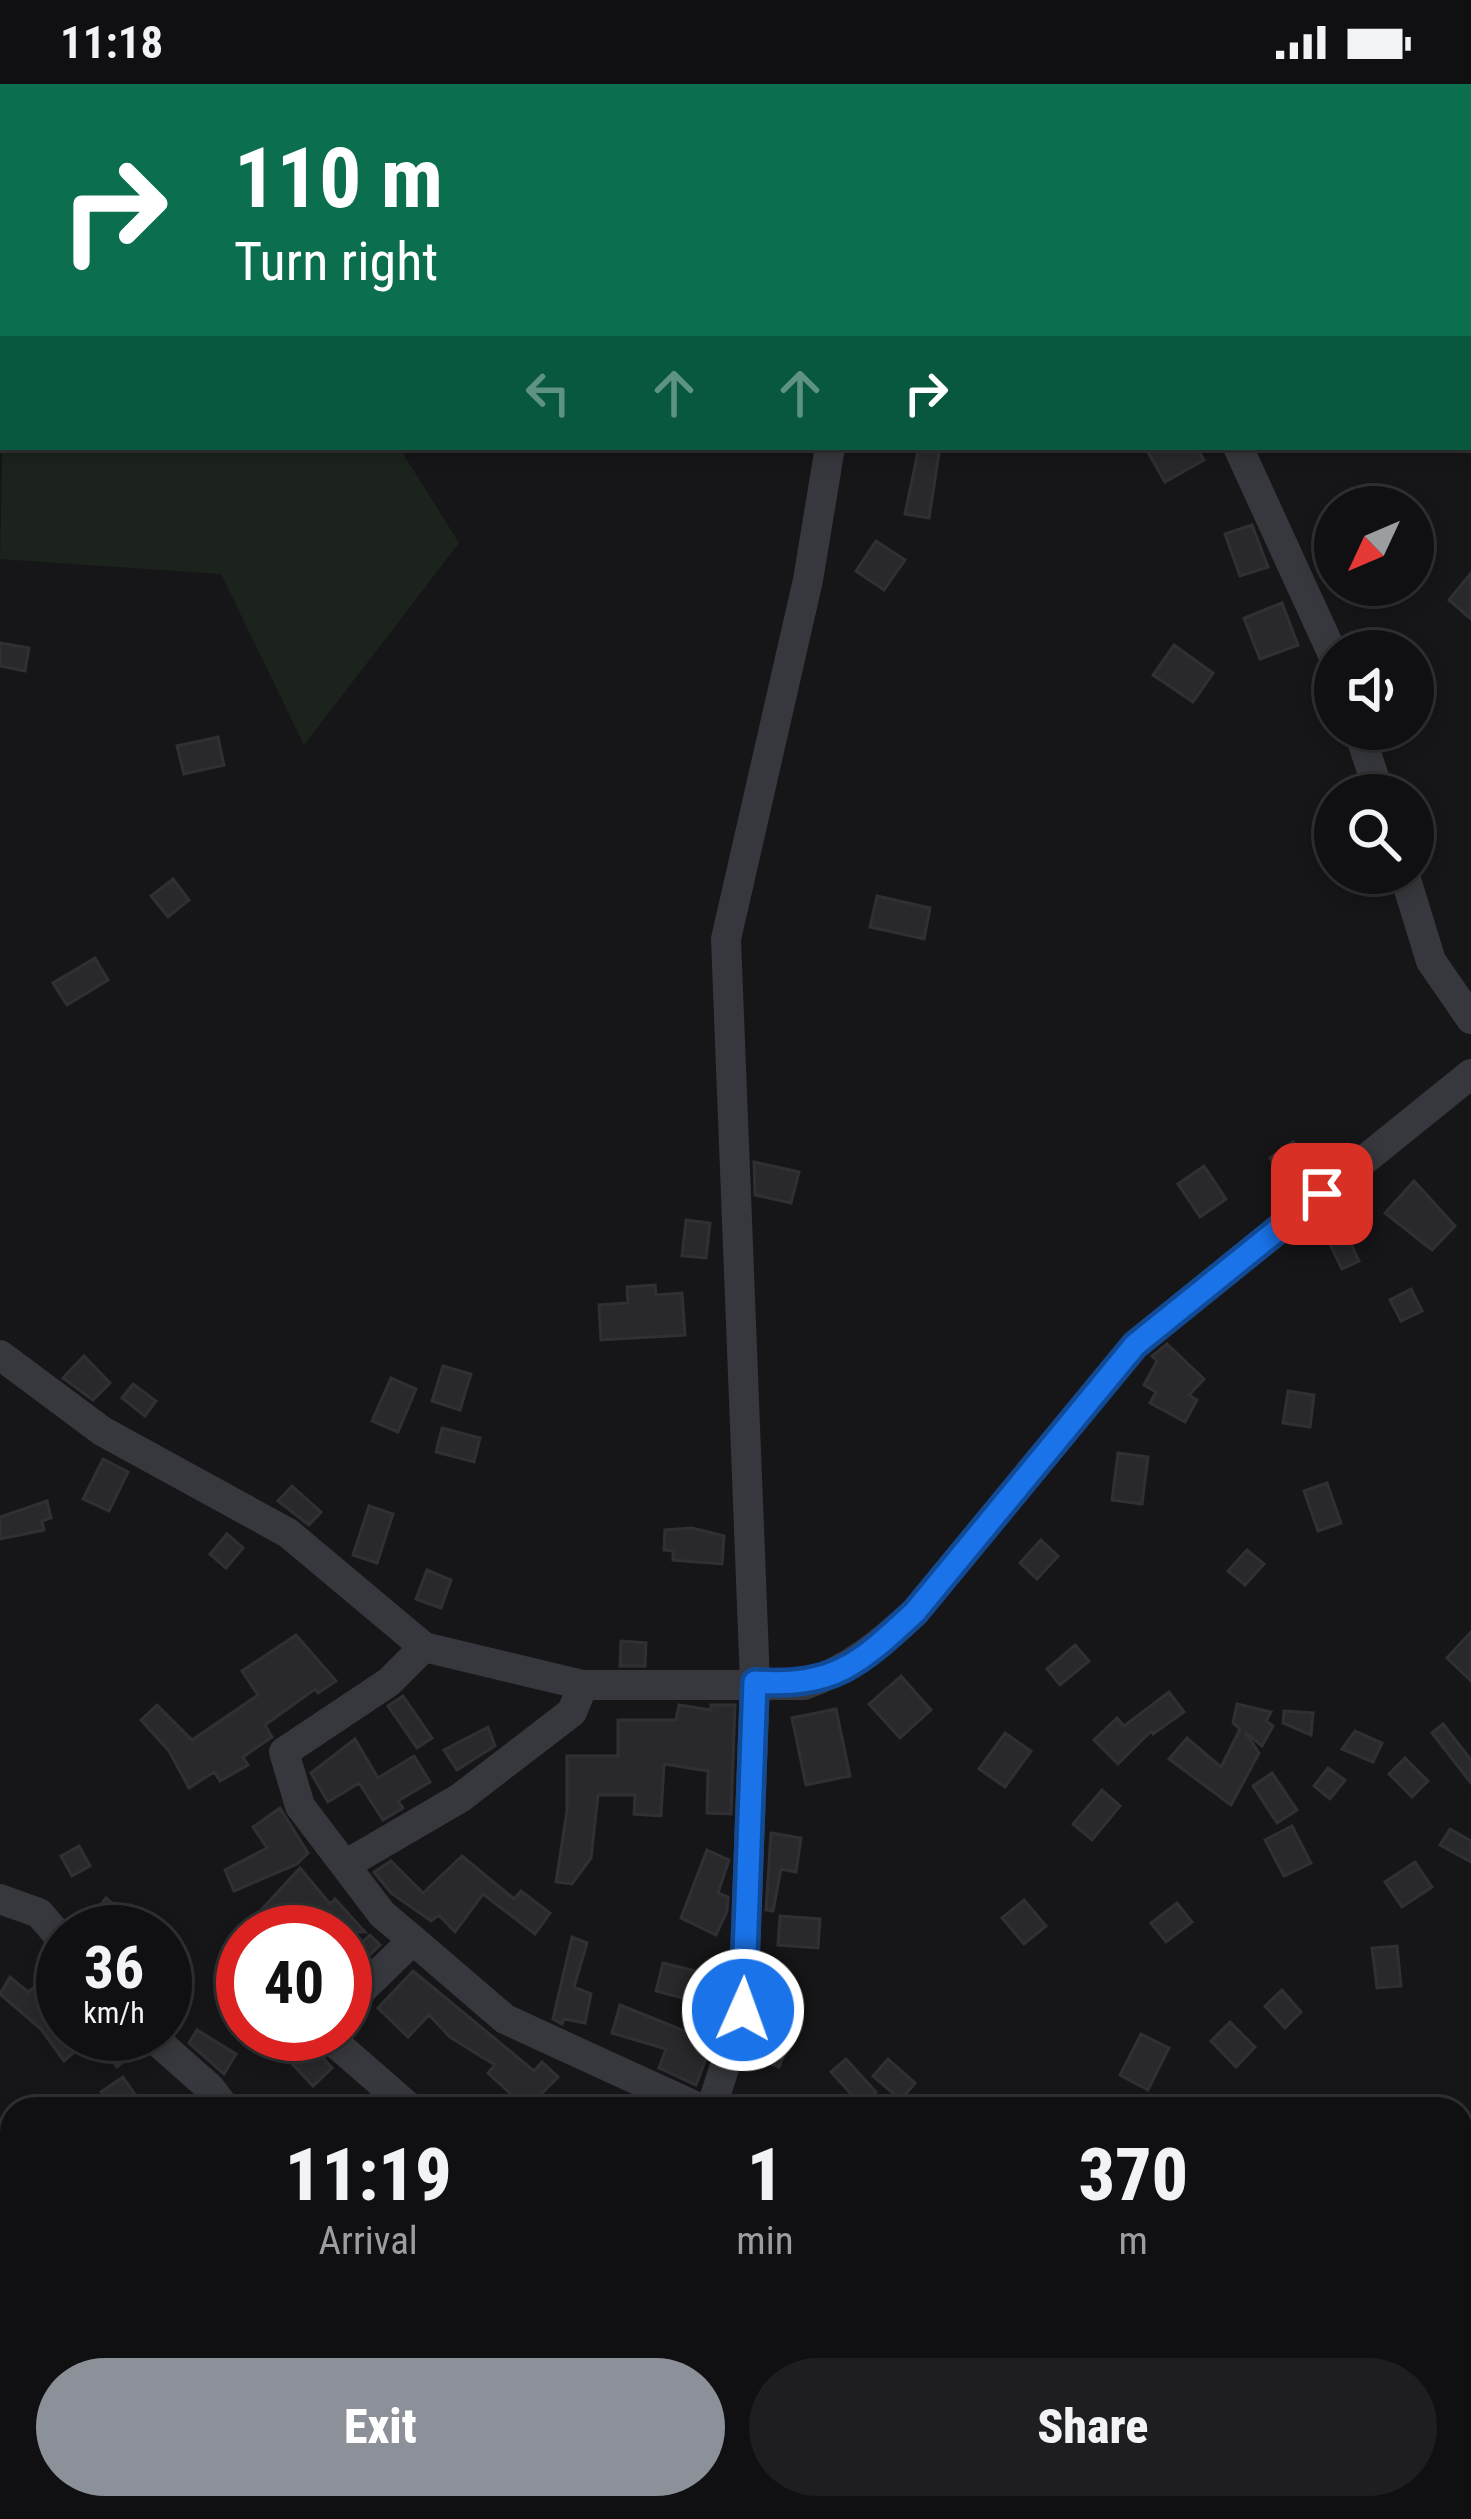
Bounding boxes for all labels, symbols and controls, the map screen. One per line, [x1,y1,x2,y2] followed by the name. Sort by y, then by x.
[60,16,163,69] text: 11:18
[234,129,443,228] text: 110 m
[36,132,192,288] icon: right
[234,230,438,293] text: Turn right
[515,360,581,426] icon: left
[641,360,707,426] icon: ahead
[767,360,833,426] icon: ahead
[893,360,959,426] icon: right
[1314,486,1434,606] north arrow
[1314,486,1434,894] map controls
[1314,630,1434,750] button: sound
[1314,774,1434,894] button: search
[1271,1143,1373,1245] pin
[1289,1161,1355,1227] icon: arrive
[216,1905,372,2061] speed limit sign: 40
[84,1932,144,2003] text: 36
[680,1947,806,2073] position arrow
[83,1995,145,2030] text: km/h
[285,2133,452,2218] text: 11:19
[747,2133,783,2218] text: 1
[1078,2133,1188,2218] text: 370
[319,2218,418,2264] text: Arrival
[736,2218,794,2264] text: min
[1119,2218,1148,2264] text: m
[36,2358,725,2496] button: Exit
[749,2358,1437,2496] button: Share

